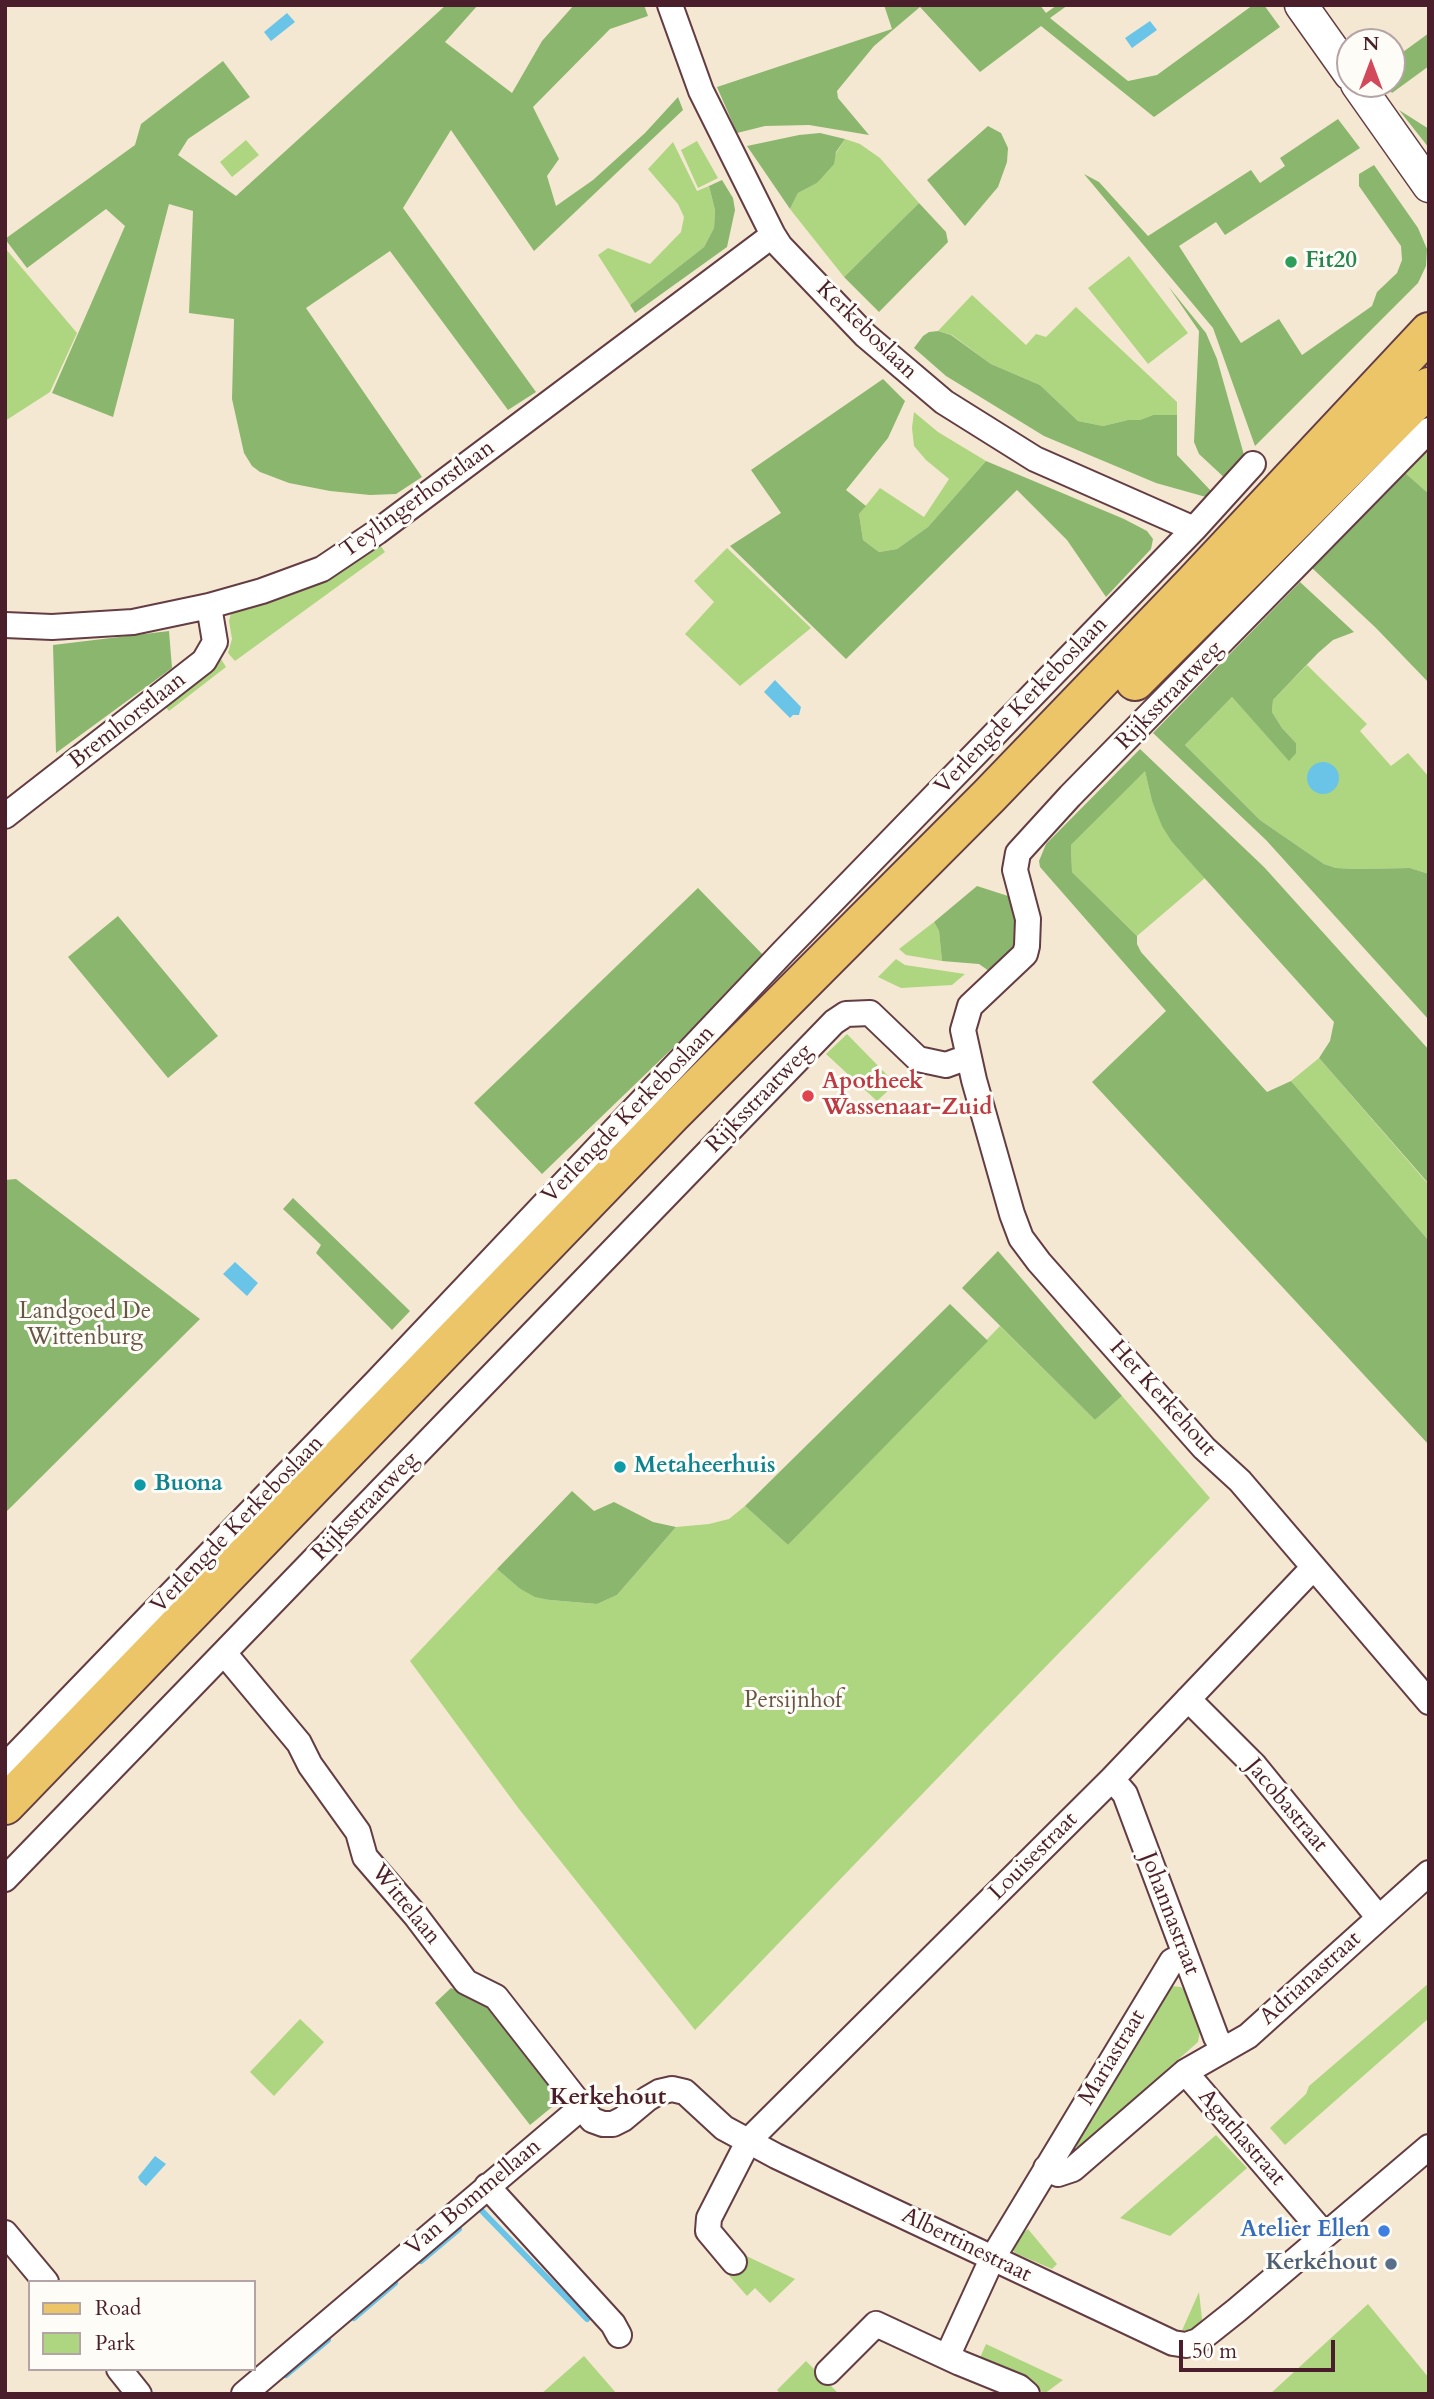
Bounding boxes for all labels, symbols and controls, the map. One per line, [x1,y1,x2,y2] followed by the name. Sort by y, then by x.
[1336,28,1406,98] north arrow
[1363,31,1379,57] text: N
[1305,248,1357,276] place label: Fit20
[1283,254,1299,270] marker: Fit20
[810,276,922,386] street label: Kerkeboslaan
[336,435,500,565] street label: Teylingerhorstlaan
[930,611,1114,801] street label: Verlengde Kerkeboslaan
[1111,636,1229,756] street label: Rijksstraatweg
[64,667,192,775] street label: Bremhorstlaan
[537,1020,721,1210] street label: Verlengde Kerkeboslaan
[701,1039,819,1159] street label: Rijksstraatweg
[822,1069,992,1123] place label: Apotheek Wassenaar-Zuid
[800,1088,816,1104] marker: Apotheek Wassenaar-Zuid
[19,1299,151,1353] park label: Landgoed De Wittenburg
[1103,1335,1221,1463] street label: Het Kerkehout
[146,1430,330,1620] street label: Verlengde Kerkeboslaan
[307,1447,425,1567] street label: Rijksstraatweg
[634,1453,776,1481] place label: Metaheerhuis
[612,1459,628,1475] marker: Metaheerhuis
[154,1471,223,1499] place label: Buona
[132,1477,148,1493] marker: Buona
[744,1688,842,1716] park label: Persijnhof
[1239,1754,1333,1858] street label: Jacobastraat
[984,1807,1084,1907] street label: Louisestraat
[1133,1849,1205,1979] street label: Johannastraat
[364,1859,446,1951] street label: Wittelaan
[1255,1926,1367,2032] street label: Adrianastraat
[1074,2005,1152,2111] street label: Mariastraat
[550,2084,666,2112] district label: Kerkehout
[1191,2084,1291,2192] street label: Agathastraat
[401,2133,547,2263] street label: Van Bommellaan
[897,2203,1035,2289] street label: Albertinestraat
[1240,2217,1370,2245] place label: Atelier Ellen
[1376,2223,1392,2239] marker: Atelier Ellen
[1265,2250,1377,2278] place label: Kerkehout
[1383,2256,1399,2272] marker: Kerkehout
[28,2280,256,2371] legend
[95,2294,141,2323] text: Road
[1182,2326,1338,2370] scale bar
[95,2329,135,2358] text: Park
[1192,2337,1237,2366] text: 50 m

